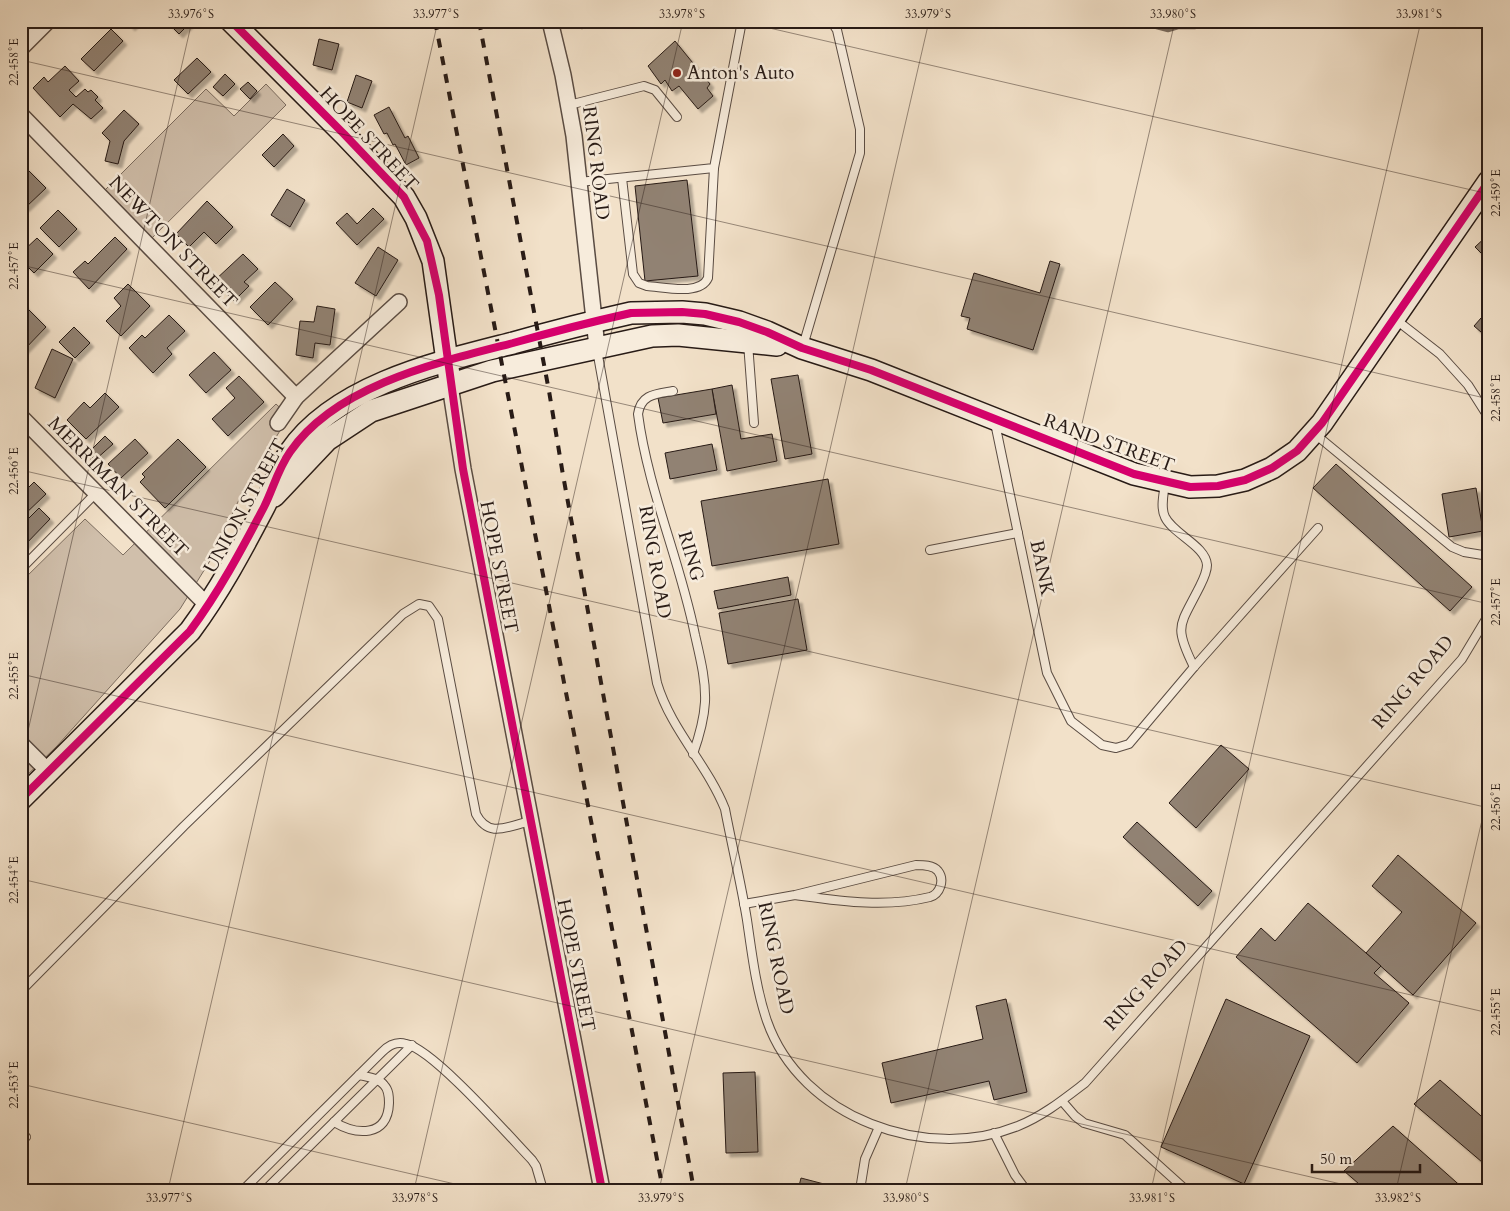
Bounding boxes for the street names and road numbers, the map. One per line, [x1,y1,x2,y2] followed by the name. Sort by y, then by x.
[314,81,424,197] street label: HOPE STREET
[576,105,616,221] street label: RING ROAD
[103,170,243,314] street label: NEWTON STREET
[1040,407,1178,479] street label: RAND STREET
[42,411,194,563] street label: MERRIMAN STREET
[197,434,293,578] street label: UNION STREET
[473,499,525,635] street label: HOPE STREET
[632,503,678,621] street label: RING ROAD
[671,528,711,584] street label: RING
[1023,538,1061,599] street label: BANK
[1366,630,1460,734] street label: RING ROAD
[550,897,602,1033] street label: HOPE STREET
[751,899,801,1017] street label: RING ROAD
[1098,934,1194,1036] street label: RING ROAD

